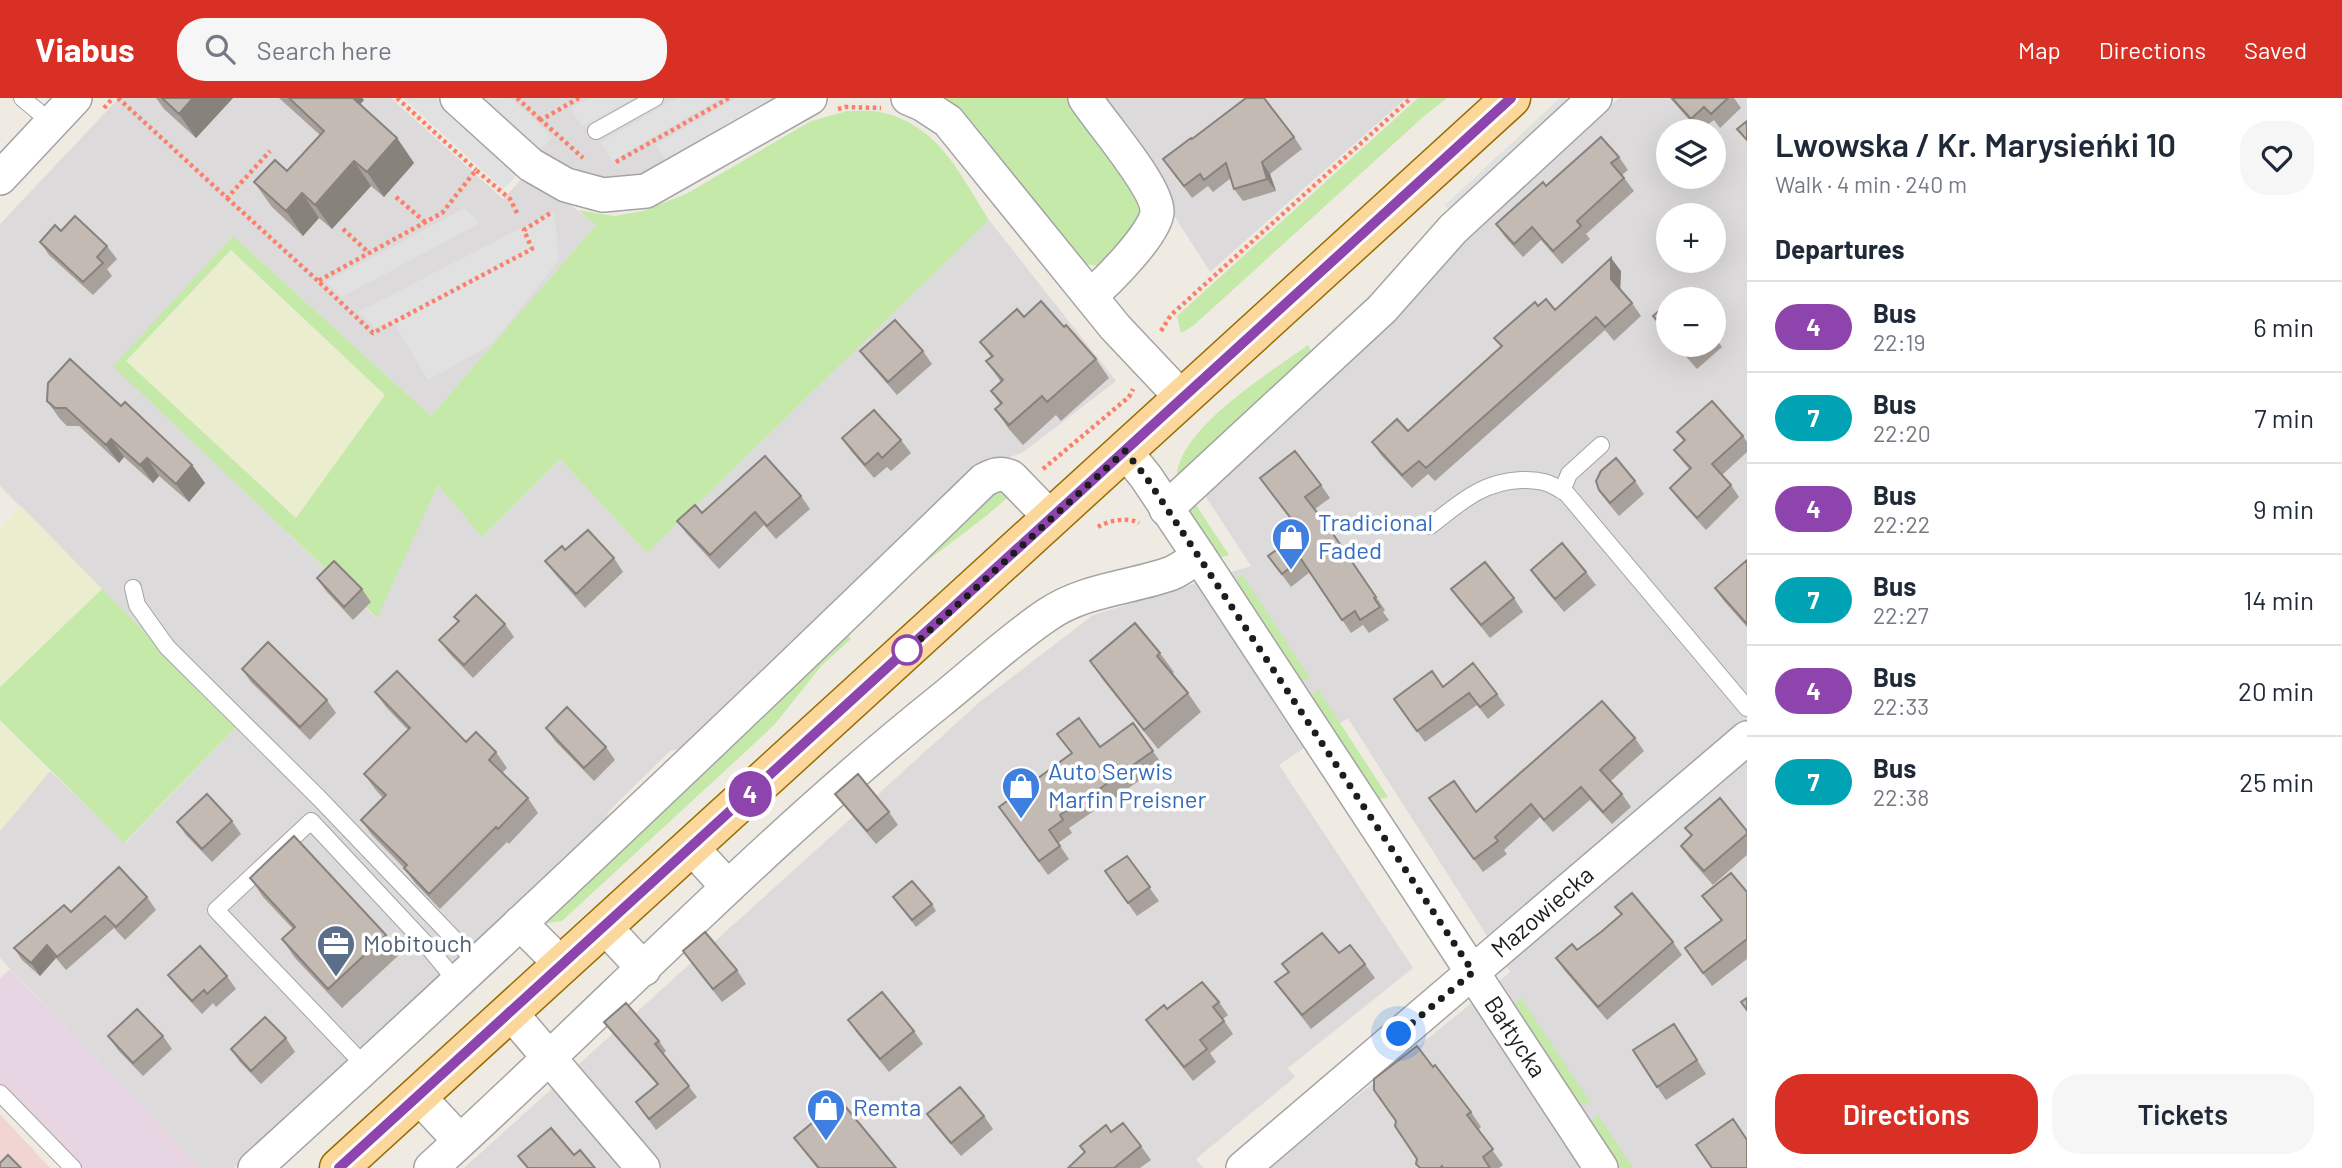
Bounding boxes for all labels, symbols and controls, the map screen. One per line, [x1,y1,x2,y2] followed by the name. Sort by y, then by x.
[177,18,667,81] search box
[35,29,135,69] text: Viabus
[201,30,239,68] icon: search
[257,34,392,65] text: Search here
[2018,35,2061,64] text: Map
[2099,35,2206,64] text: Directions
[2244,35,2307,64] text: Saved
[1656,119,1726,357] map controls
[1656,119,1726,189] button: layers
[2240,121,2314,195] button: heart
[1775,124,2176,164] text: Lwowska / Kr. Marysieńki 10
[1775,170,1967,198] text: Walk · 4 min · 240 m
[1656,203,1726,273] button: +
[1775,233,1905,264] text: Departures
[1656,287,1726,357] button: −
[1873,297,1916,328] text: Bus
[2253,311,2314,342] text: 6 min
[1806,312,1821,341] text: 4
[1873,328,1926,356] text: 22:19
[1873,388,1916,419] text: Bus
[2254,402,2314,433] text: 7 min
[1808,403,1819,432] text: 7
[1873,419,1931,447] text: 22:20
[1873,479,1916,510] text: Bus
[2253,493,2314,524] text: 9 min
[1806,494,1821,523] text: 4
[1318,507,1433,564] place label: Tradicional Faded
[1873,510,1930,538] text: 22:22
[1270,516,1312,571] shop icon: Tradicional Faded
[1873,570,1916,601] text: Bus
[2243,584,2314,615] text: 14 min
[1808,585,1819,614] text: 7
[1873,601,1929,629] text: 22:27
[892,635,922,665] unlabelled marker
[1873,661,1916,692] text: Bus
[2238,675,2314,706] text: 20 min
[1806,676,1821,705] text: 4
[1873,692,1929,720] text: 22:33
[1873,752,1916,783] text: Bus
[1048,756,1206,813] place label: Auto Serwis Marfin Preisner
[1000,765,1042,820] shop icon: Auto Serwis Marfin Preisner
[2239,766,2314,797] text: 25 min
[1808,767,1819,796] text: 7
[727,771,773,817] line badge: 4
[743,779,757,808] text: 4
[1873,783,1929,811] text: 22:38
[1485,859,1599,963] street label: Mazowiecka
[315,923,357,978] office icon: Mobitouch
[363,928,472,957] place label: Mobitouch
[1479,990,1553,1082] street label: Bałtycka
[1381,1016,1416,1051] your location
[1775,1074,2038,1154] button: Directions
[2052,1074,2314,1154] button: Tickets
[805,1087,847,1142] shop icon: Remta
[853,1092,921,1121] place label: Remta

